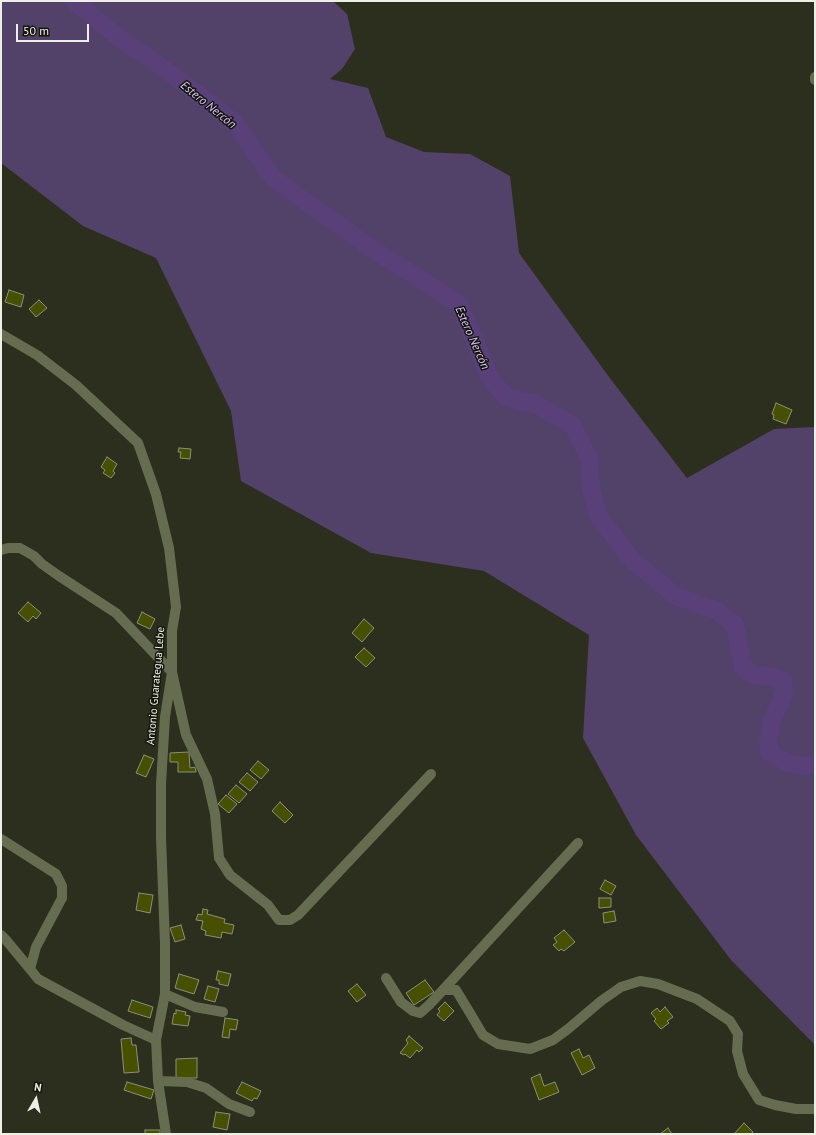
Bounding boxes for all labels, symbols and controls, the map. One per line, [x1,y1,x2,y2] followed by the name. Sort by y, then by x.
[18,16,91,42] scale bar
[23,23,49,38] text: 50 m
[177,78,239,132] water label: Estero Nercón
[452,304,492,372] water label: Estero Nercón
[144,626,168,746] street label: Antonio Guarategua Lebe
[16,1079,56,1119] north arrow
[33,1080,43,1095] text: N

